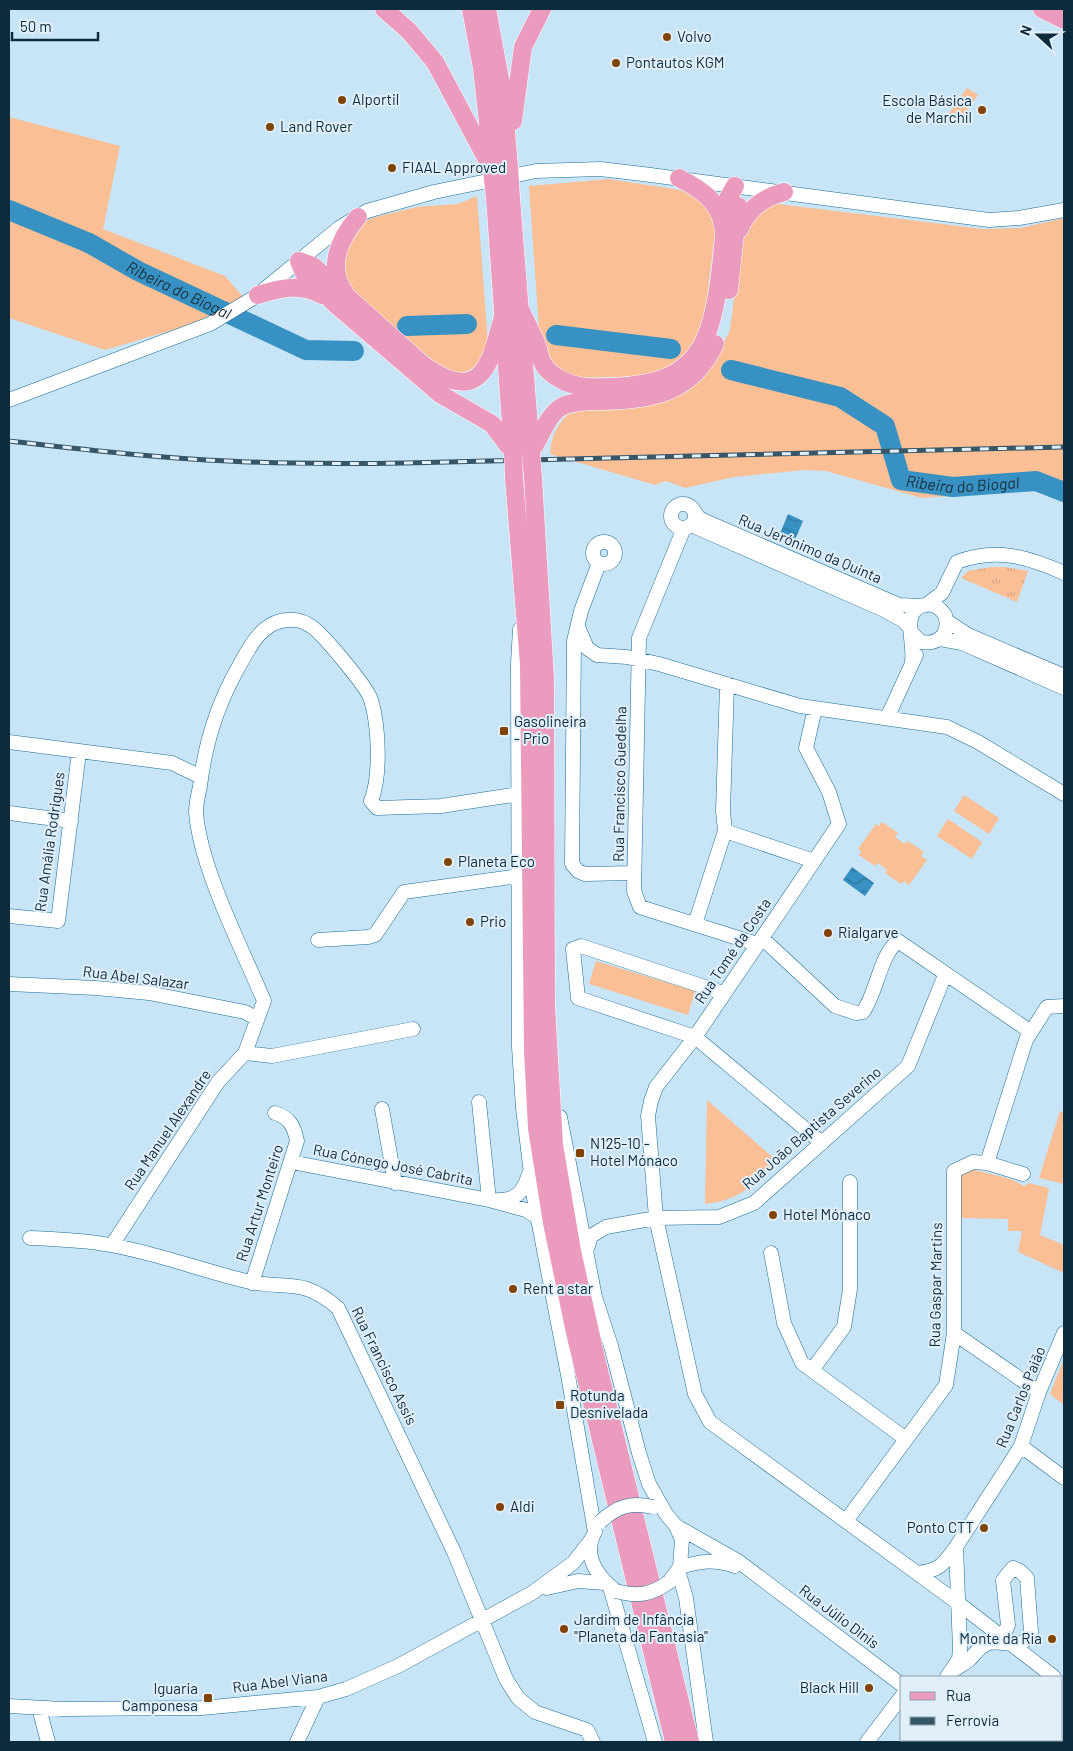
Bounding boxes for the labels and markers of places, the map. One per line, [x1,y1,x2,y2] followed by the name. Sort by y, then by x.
[677,27,712,45] place label: Volvo
[661,31,673,43] marker: Volvo
[626,53,725,71] place label: Pontautos KGM
[610,57,622,69] marker: Pontautos KGM
[352,90,399,108] place label: Alportil
[882,91,972,126] place label: Escola Básica de Marchil
[336,94,348,106] marker: Alportil
[976,104,988,116] marker: Escola Básica de Marchil
[280,117,353,135] place label: Land Rover
[264,121,276,133] marker: Land Rover
[402,158,506,176] place label: FIAAL Approved
[386,162,398,174] marker: FIAAL Approved
[514,712,586,747] place label: Gasolineira - Prio
[498,725,510,737] marker: Gasolineira - Prio
[458,852,535,870] place label: Planeta Eco
[442,856,454,868] marker: Planeta Eco
[480,912,506,930] place label: Prio
[464,916,476,928] marker: Prio
[838,923,899,941] place label: Rialgarve
[822,927,834,939] marker: Rialgarve
[590,1134,678,1169] place label: N125-10 - Hotel Mónaco
[574,1147,586,1159] marker: N125-10 - Hotel Mónaco
[783,1205,871,1223] place label: Hotel Mónaco
[767,1209,779,1221] marker: Hotel Mónaco
[523,1279,594,1297] place label: Rent a star
[507,1283,519,1295] marker: Rent a star
[570,1386,648,1421] place label: Rotunda Desnivelada
[554,1399,566,1411] marker: Rotunda Desnivelada
[510,1497,535,1515] place label: Aldi
[494,1501,506,1513] marker: Aldi
[907,1518,974,1536] place label: Ponto CTT
[978,1522,990,1534] marker: Ponto CTT
[574,1610,708,1645] place label: Jardim de Infância "Planeta da Fantasia"
[558,1623,570,1635] marker: Jardim de Infância "Planeta da Fantasia"
[959,1629,1042,1647] place label: Monte da Ria
[1046,1633,1058,1645] marker: Monte da Ria
[800,1678,859,1696] place label: Black Hill
[122,1679,198,1714] place label: Iguaria Camponesa
[863,1682,875,1694] marker: Black Hill
[202,1692,214,1704] marker: Iguaria Camponesa

